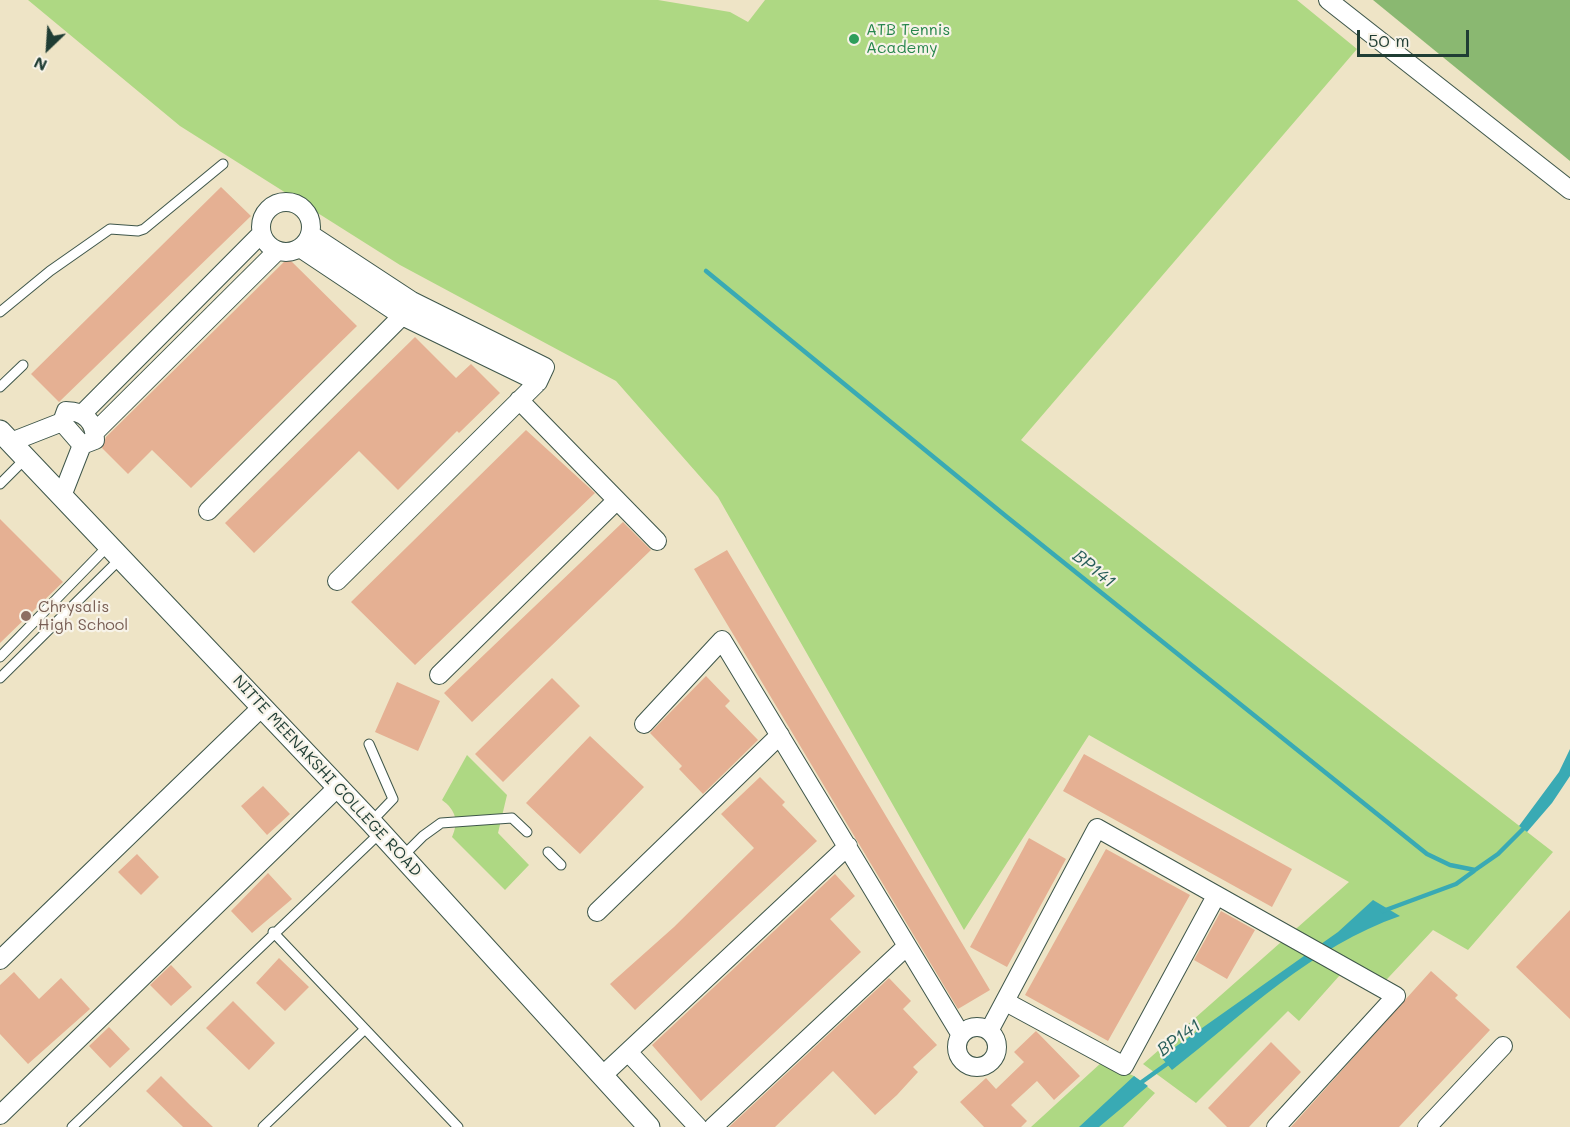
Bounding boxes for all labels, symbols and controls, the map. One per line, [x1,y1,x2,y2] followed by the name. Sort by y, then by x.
[18,18,78,78] north arrow
[1360,18,1472,56] scale bar
[866,20,950,58] place label: ATB Tennis Academy
[1368,28,1410,52] text: 50 m
[847,32,861,46] marker: ATB Tennis Academy
[30,53,50,77] text: N
[1068,545,1120,593] water label: BP141
[38,597,128,635] place label: Chrysalis High School
[19,609,33,623] marker: Chrysalis High School
[228,671,426,881] street label: NITTE MEENAKSHI COLLEGE ROAD
[1153,1015,1205,1061] water label: BP141

